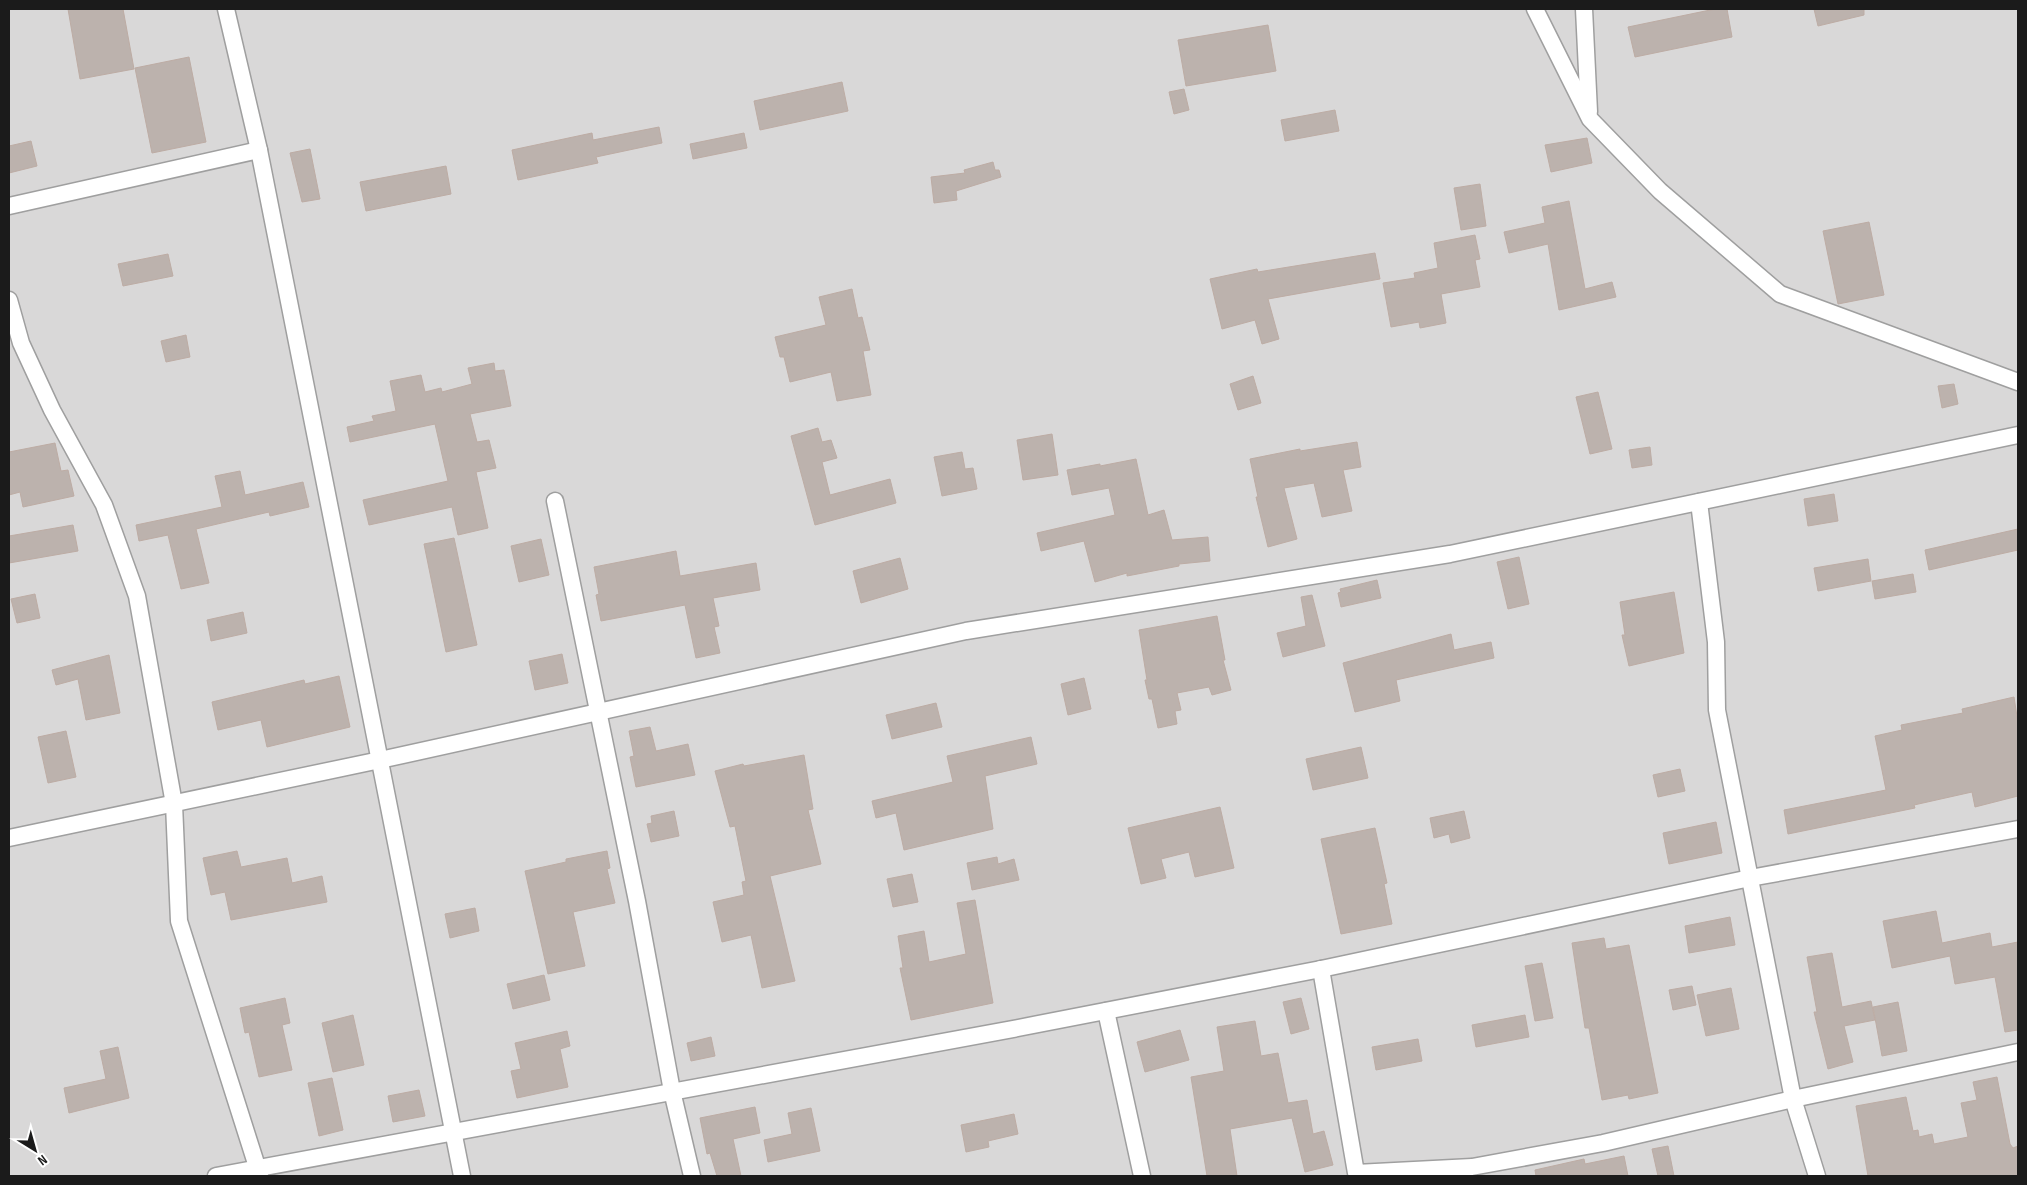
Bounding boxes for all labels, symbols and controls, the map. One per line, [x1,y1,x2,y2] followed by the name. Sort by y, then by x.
[10,1125,60,1175] north arrow
[34,1151,51,1169] text: N

